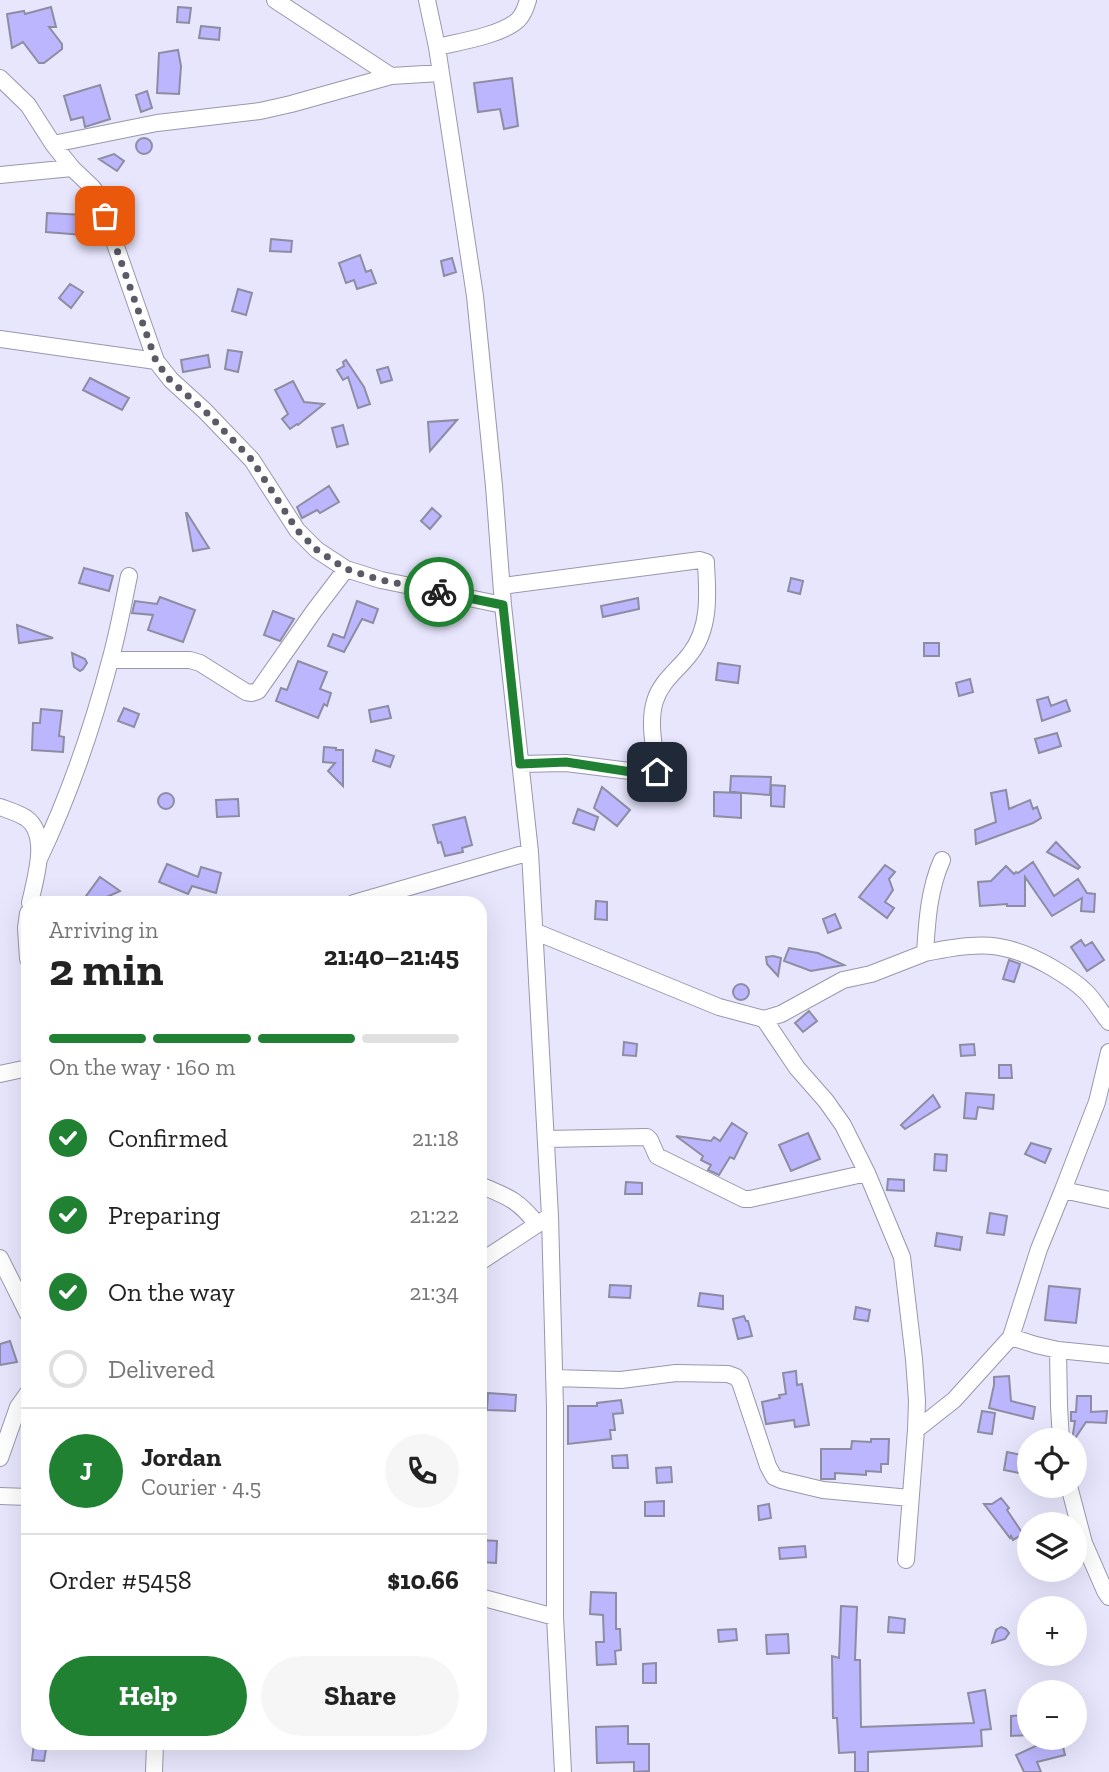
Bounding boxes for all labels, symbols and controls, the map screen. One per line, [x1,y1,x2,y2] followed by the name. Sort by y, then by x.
[75,186,135,246] pin
[86,197,124,235] icon: bag
[404,557,474,627] courier
[420,573,458,611] icon: bike
[627,742,687,802] pin
[638,753,676,791] icon: home
[49,916,158,944] text: Arriving in
[324,940,459,972] text: 21:40–21:45
[49,942,164,997] text: 2 min
[49,1053,235,1081] text: On the way · 160 m
[49,1119,87,1157] icon: check
[108,1122,228,1154] text: Confirmed
[412,1124,459,1152] text: 21:18
[49,1196,87,1234] icon: check
[108,1199,220,1231] text: Preparing
[409,1201,459,1229] text: 21:22
[49,1273,87,1311] icon: check
[108,1276,235,1308] text: On the way
[410,1278,459,1306] text: 21:34
[108,1353,215,1385] text: Delivered
[1017,1428,1087,1750] map controls
[1017,1428,1087,1498] button: locate
[385,1434,459,1508] button: phone
[141,1441,221,1473] text: Jordan
[80,1455,92,1487] text: J
[141,1473,261,1501] text: Courier · 4.5
[1017,1512,1087,1582] button: layers
[49,1564,192,1596] text: Order #5458
[387,1564,459,1596] text: $10.66
[1017,1596,1087,1666] button: +
[49,1656,247,1736] button: Help
[261,1656,459,1736] button: Share
[1017,1680,1087,1750] button: −

